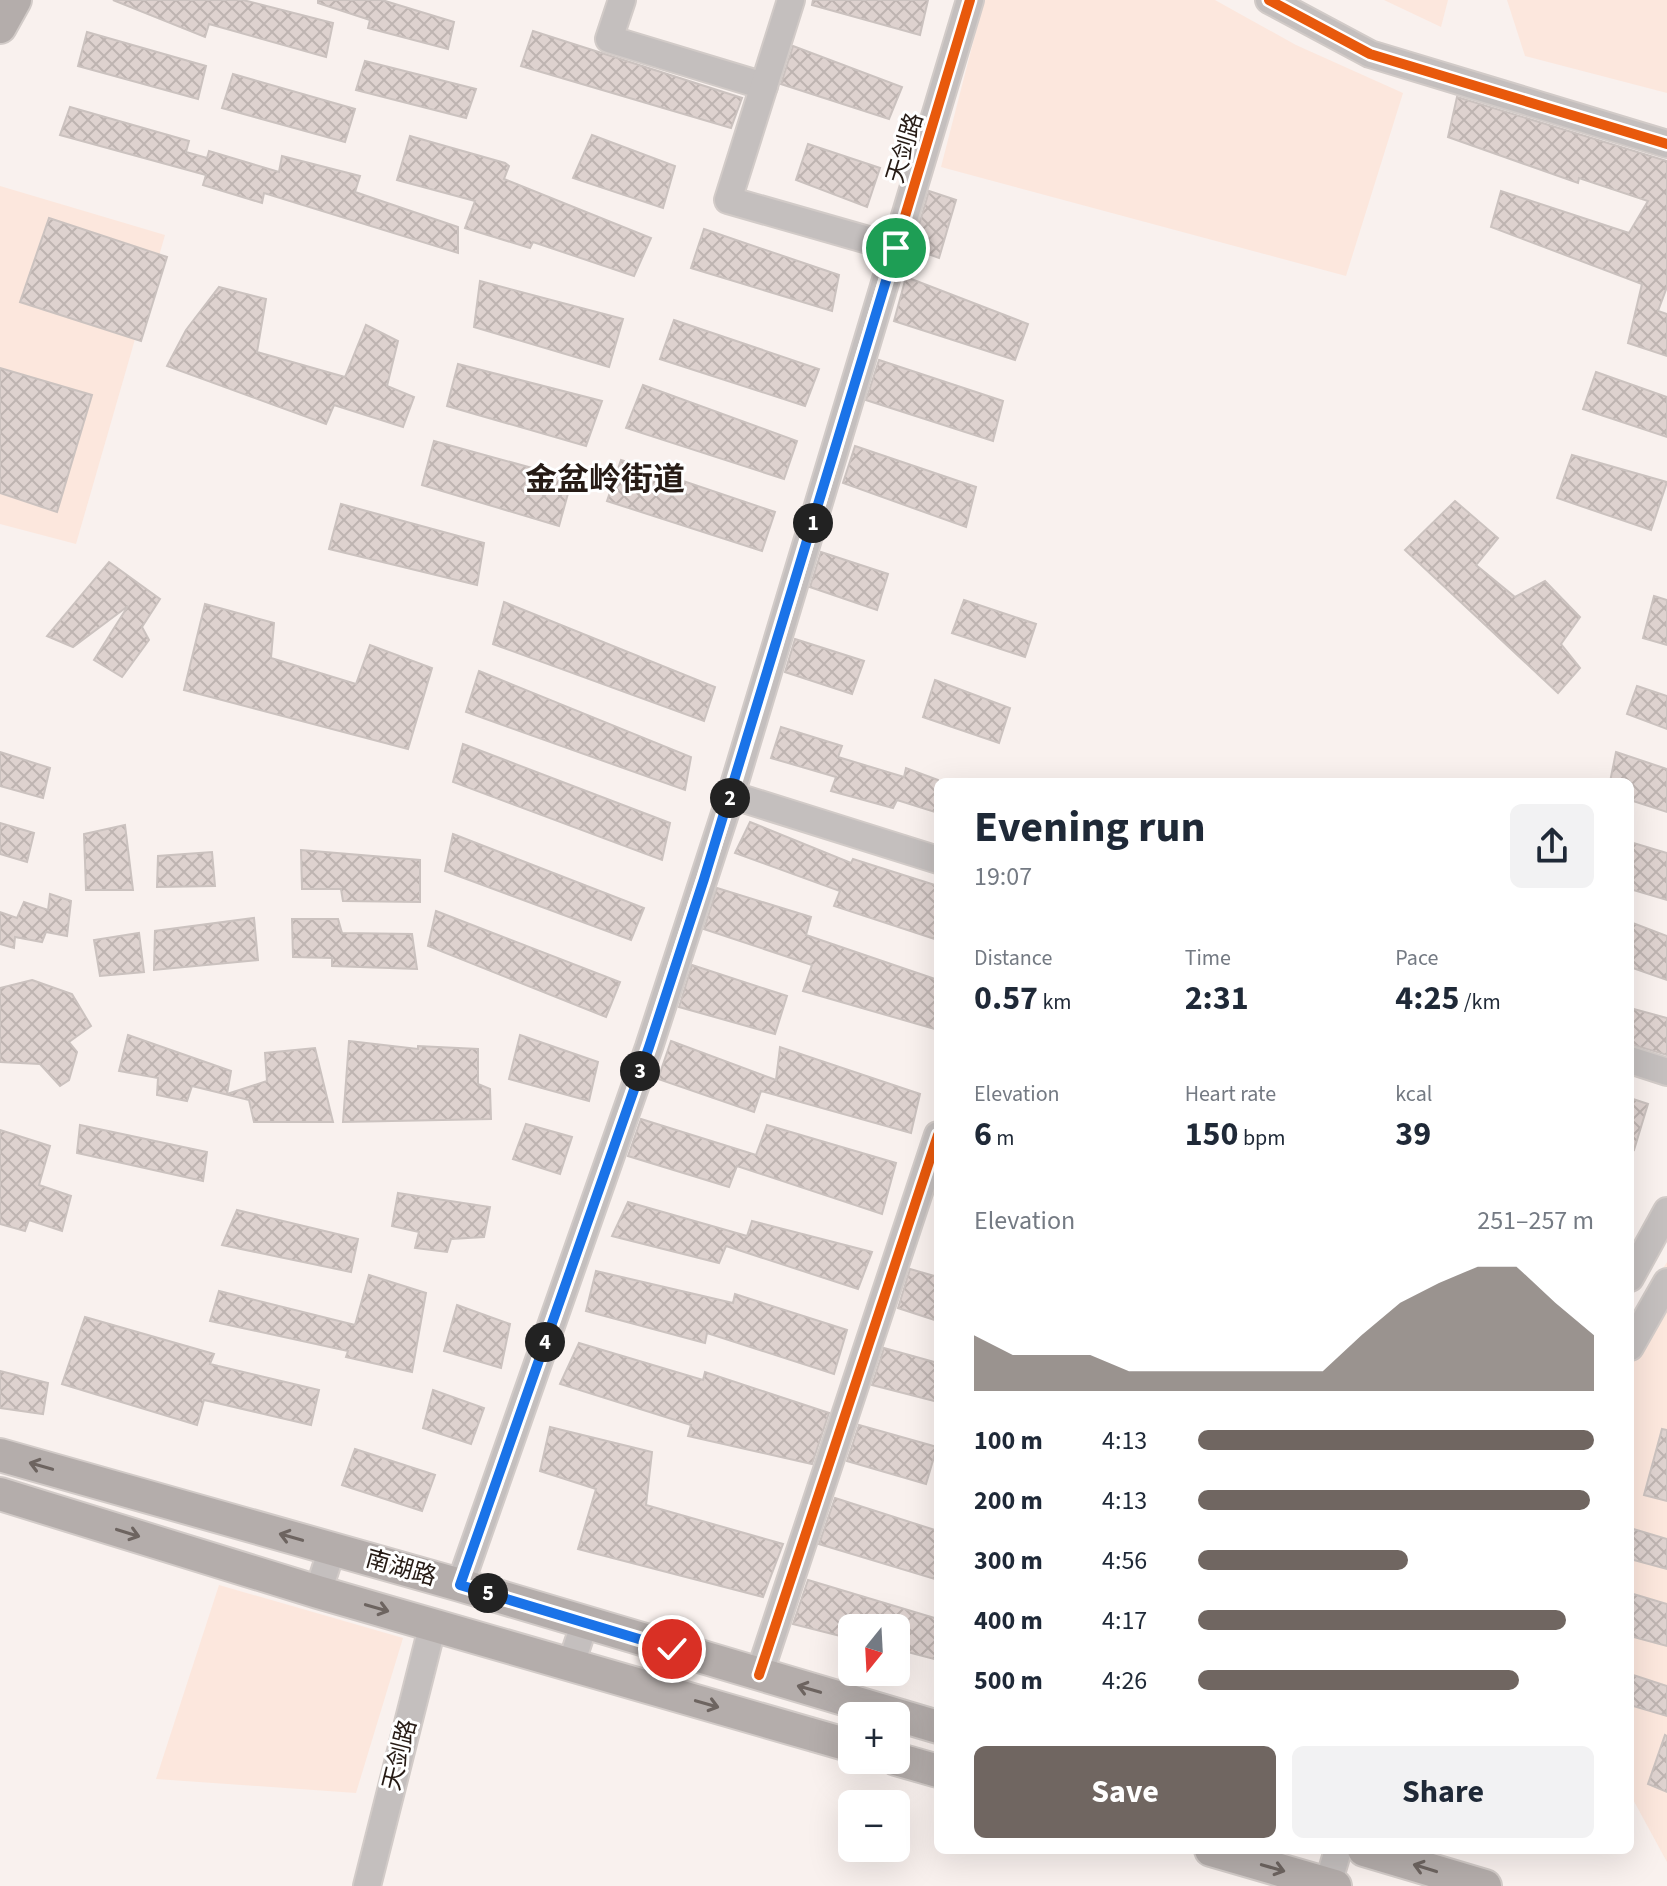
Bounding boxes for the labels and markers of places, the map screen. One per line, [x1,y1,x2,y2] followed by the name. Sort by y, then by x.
[862,214,930,282] pin
[793,503,833,543] pin: 1
[710,778,750,818] pin: 2
[620,1051,660,1091] pin: 3
[525,1322,565,1362] pin: 4
[468,1573,508,1613] pin: 5
[638,1615,706,1683] pin

